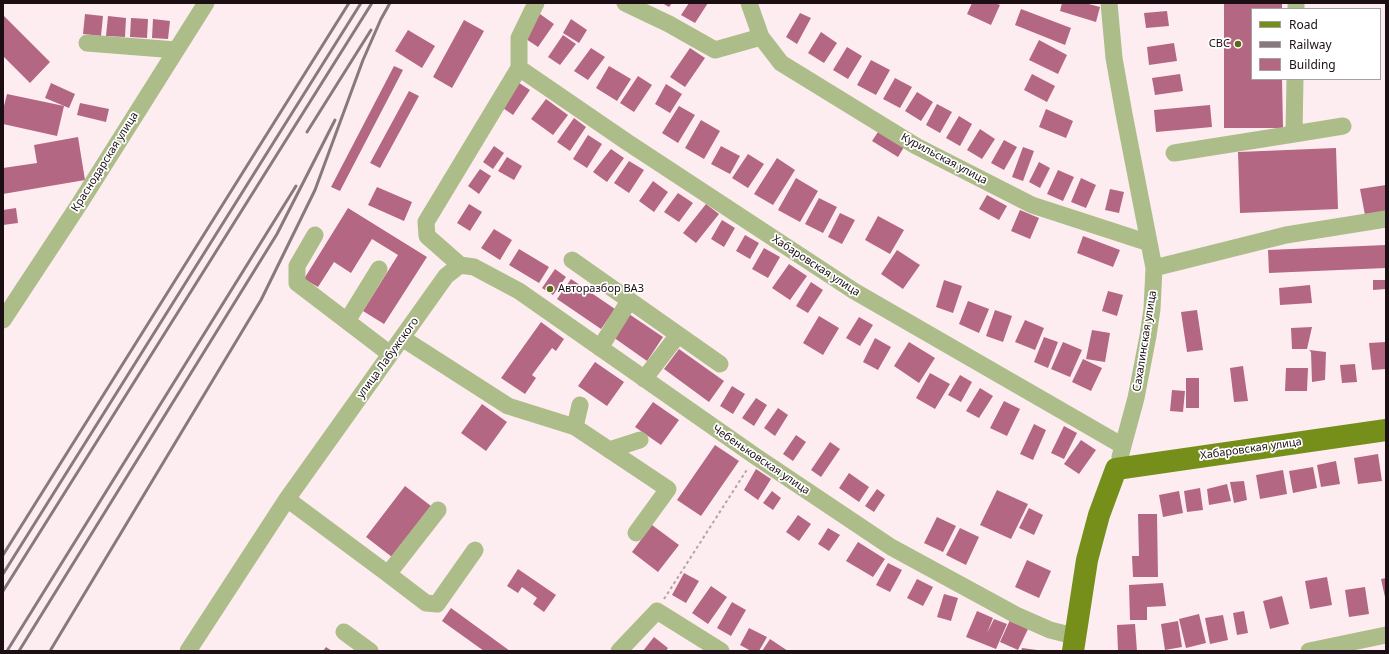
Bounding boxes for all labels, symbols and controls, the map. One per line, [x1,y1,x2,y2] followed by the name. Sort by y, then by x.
[1251,8,1381,80] legend
[1289,16,1318,33] text: Road
[1289,36,1332,53] text: Railway
[1209,37,1230,51] place label: СВС
[1233,39,1243,49] marker: СВС
[1289,56,1336,73] text: Building
[69,110,141,214] street label: Краснодарская улица
[899,131,989,187] street label: Курильская улица
[770,233,862,299] street label: Хабаровская улица
[558,282,644,296] place label: Авторазбор ВАЗ
[545,284,555,294] marker: Авторазбор ВАЗ
[1130,290,1160,392] street label: Сахалинская улица
[354,315,422,401] street label: улица Лабужского
[710,422,812,498] street label: Чебеньковская улица
[1200,435,1302,463] street label: Хабаровская улица

